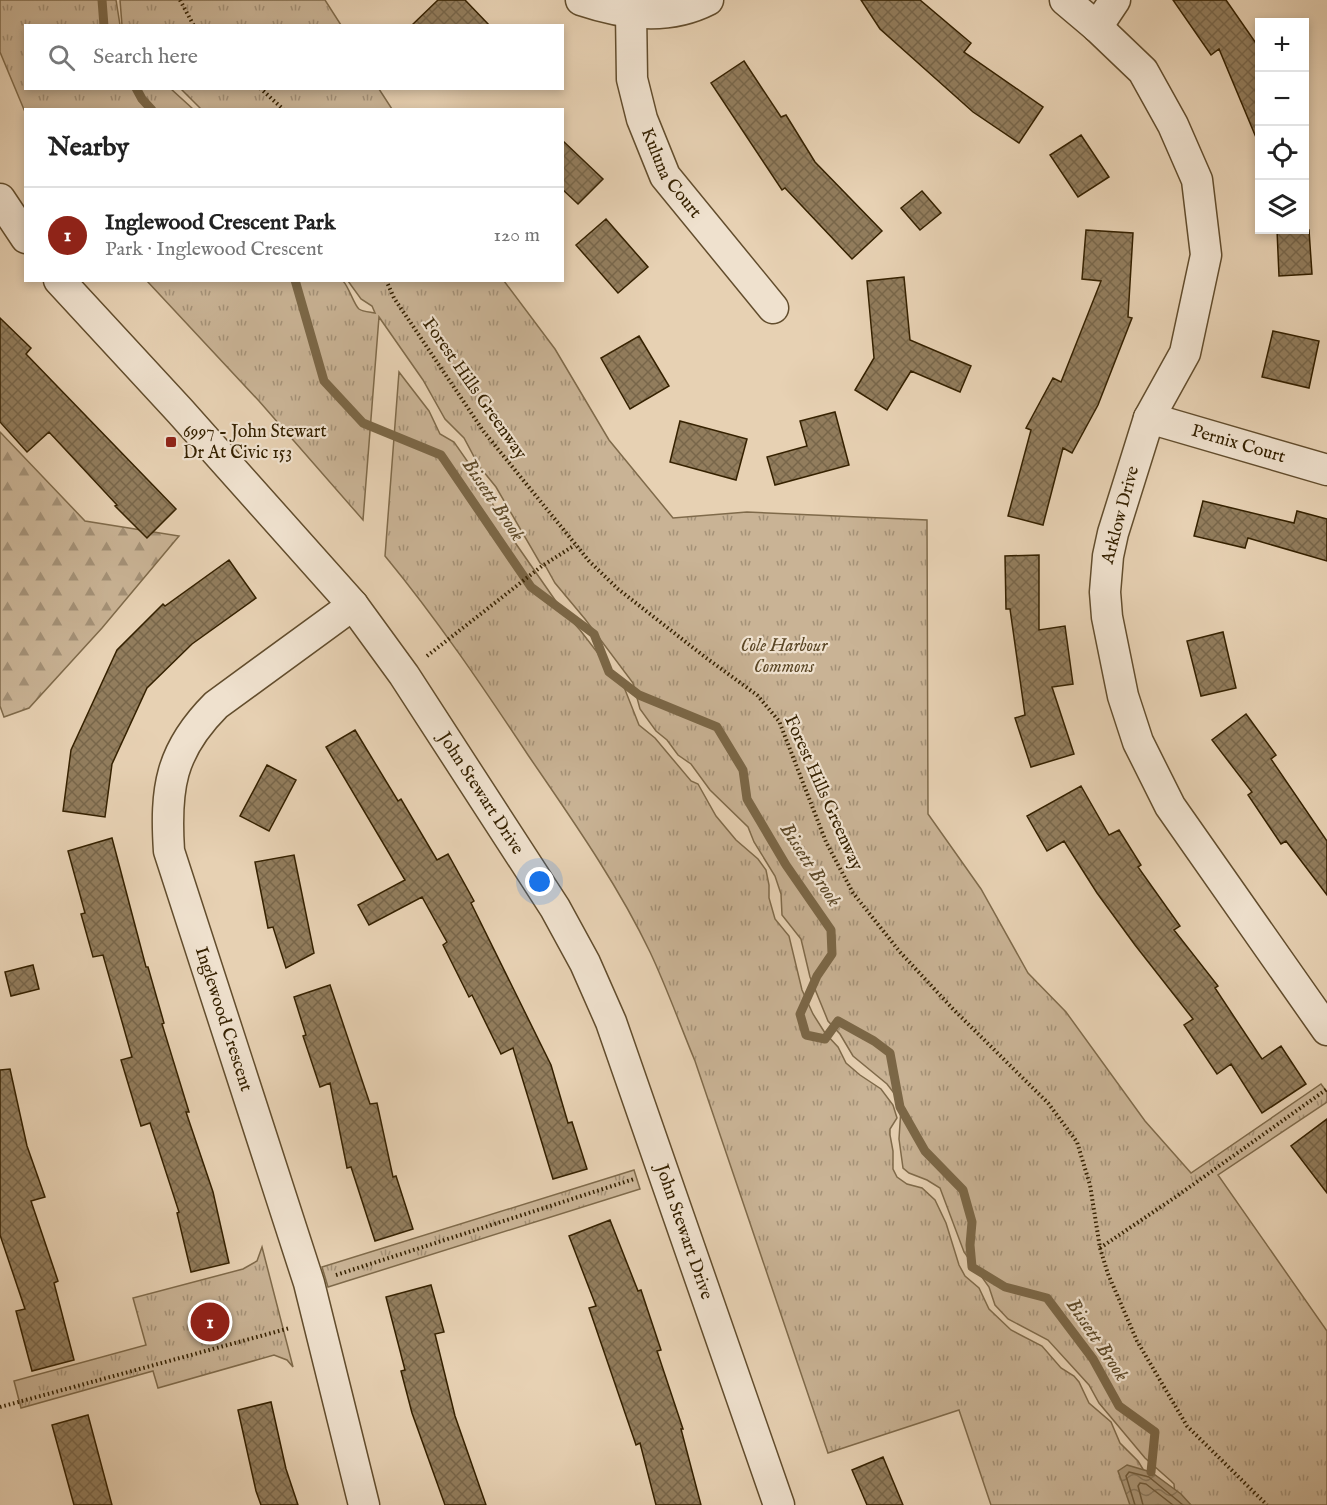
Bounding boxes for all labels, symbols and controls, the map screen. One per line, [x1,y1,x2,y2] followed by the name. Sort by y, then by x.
[1255,18,1309,234] map controls
[1255,18,1309,72] button: +
[24,24,564,90] search box
[45,41,78,74] icon: search
[93,43,198,71] text: Search here
[1255,72,1309,126] button: −
[635,124,707,223] street label: Kuluna Court
[1255,126,1309,180] button: locate
[48,131,129,164] text: Nearby
[1255,180,1309,234] button: layers
[105,209,336,237] text: Inglewood Crescent Park
[64,223,71,248] text: 1
[494,223,540,248] text: 120 m
[105,237,323,262] text: Park · Inglewood Crescent
[416,314,532,464] street label: Forest Hills Greenway
[1189,419,1288,469] street label: Pernix Court
[183,421,327,465] place label: 6997 - John Stewart Dr At Civic 153
[164,435,178,449] marker: 6997 - John Stewart Dr At Civic 153
[456,454,530,546] water label: Bissett Brook
[1097,464,1145,567] street label: Arklow Drive
[741,635,828,679] park label: Cole Harbour Commons
[778,712,868,874] street label: Forest Hills Greenway
[432,726,529,859] street label: John Stewart Drive
[774,818,846,912] water label: Bissett Brook
[525,867,554,896] your location
[189,944,258,1094] street label: Inglewood Crescent
[649,1159,718,1303] street label: John Stewart Drive
[1060,1294,1134,1386] water label: Bissett Brook
[190,1300,230,1344] pin: 1

